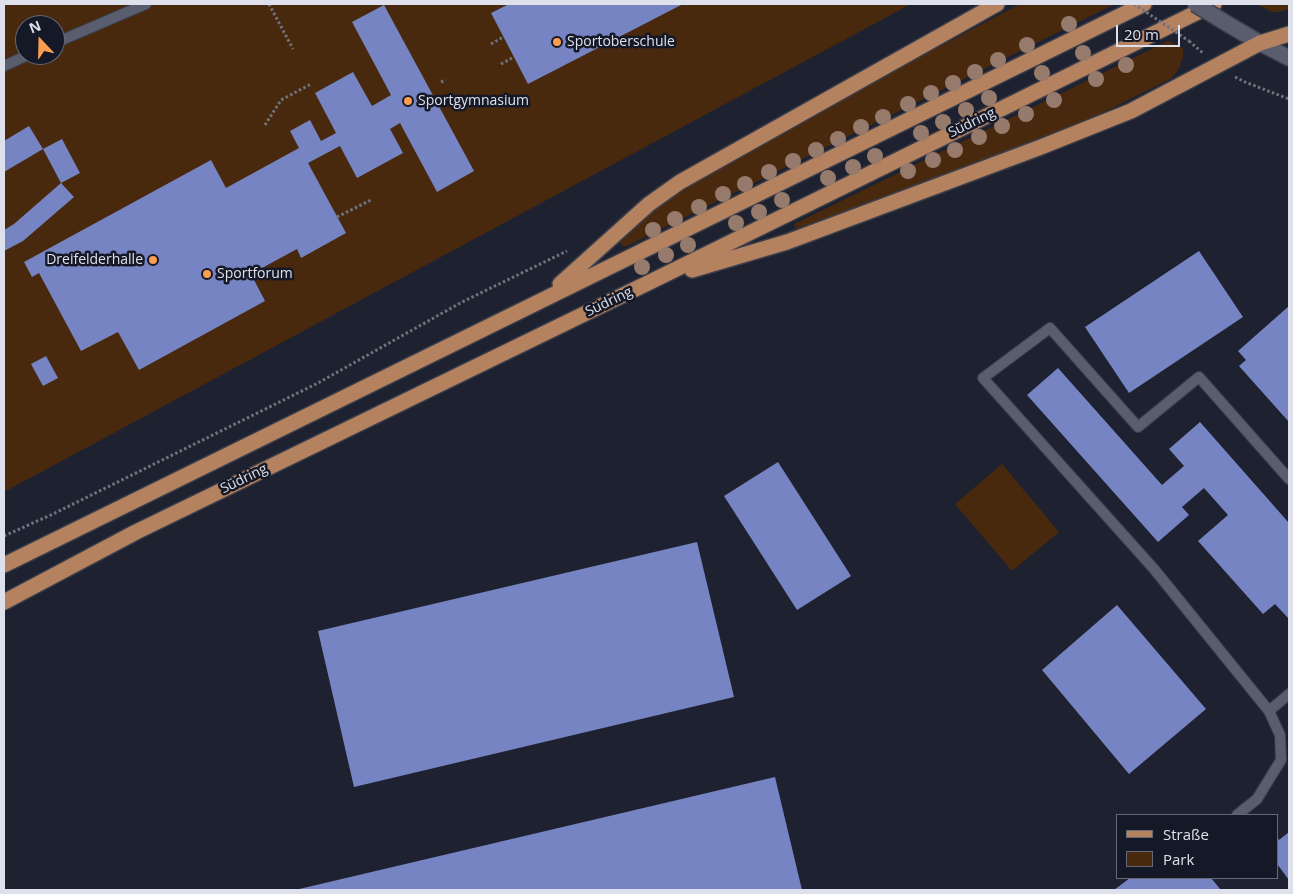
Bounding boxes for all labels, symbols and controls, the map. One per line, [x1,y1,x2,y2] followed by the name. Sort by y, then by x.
[15,15,65,65] north arrow
[1118,15,1182,47] scale bar
[26,16,44,37] text: N
[1124,24,1159,44] text: 20 m
[567,34,675,50] place label: Sportoberschule
[551,36,563,48] marker: Sportoberschule
[418,93,529,109] place label: Sportgymnasium
[402,95,414,107] marker: Sportgymnasium
[946,104,998,142] street label: Südring
[46,252,143,268] place label: Dreifelderhalle
[147,254,159,266] marker: Dreifelderhalle
[217,266,293,282] place label: Sportforum
[201,268,213,280] marker: Sportforum
[583,283,635,321] street label: Südring
[218,460,270,498] street label: Südring
[1116,814,1278,879] legend
[1163,824,1209,844] text: Straße
[1163,849,1194,869] text: Park

